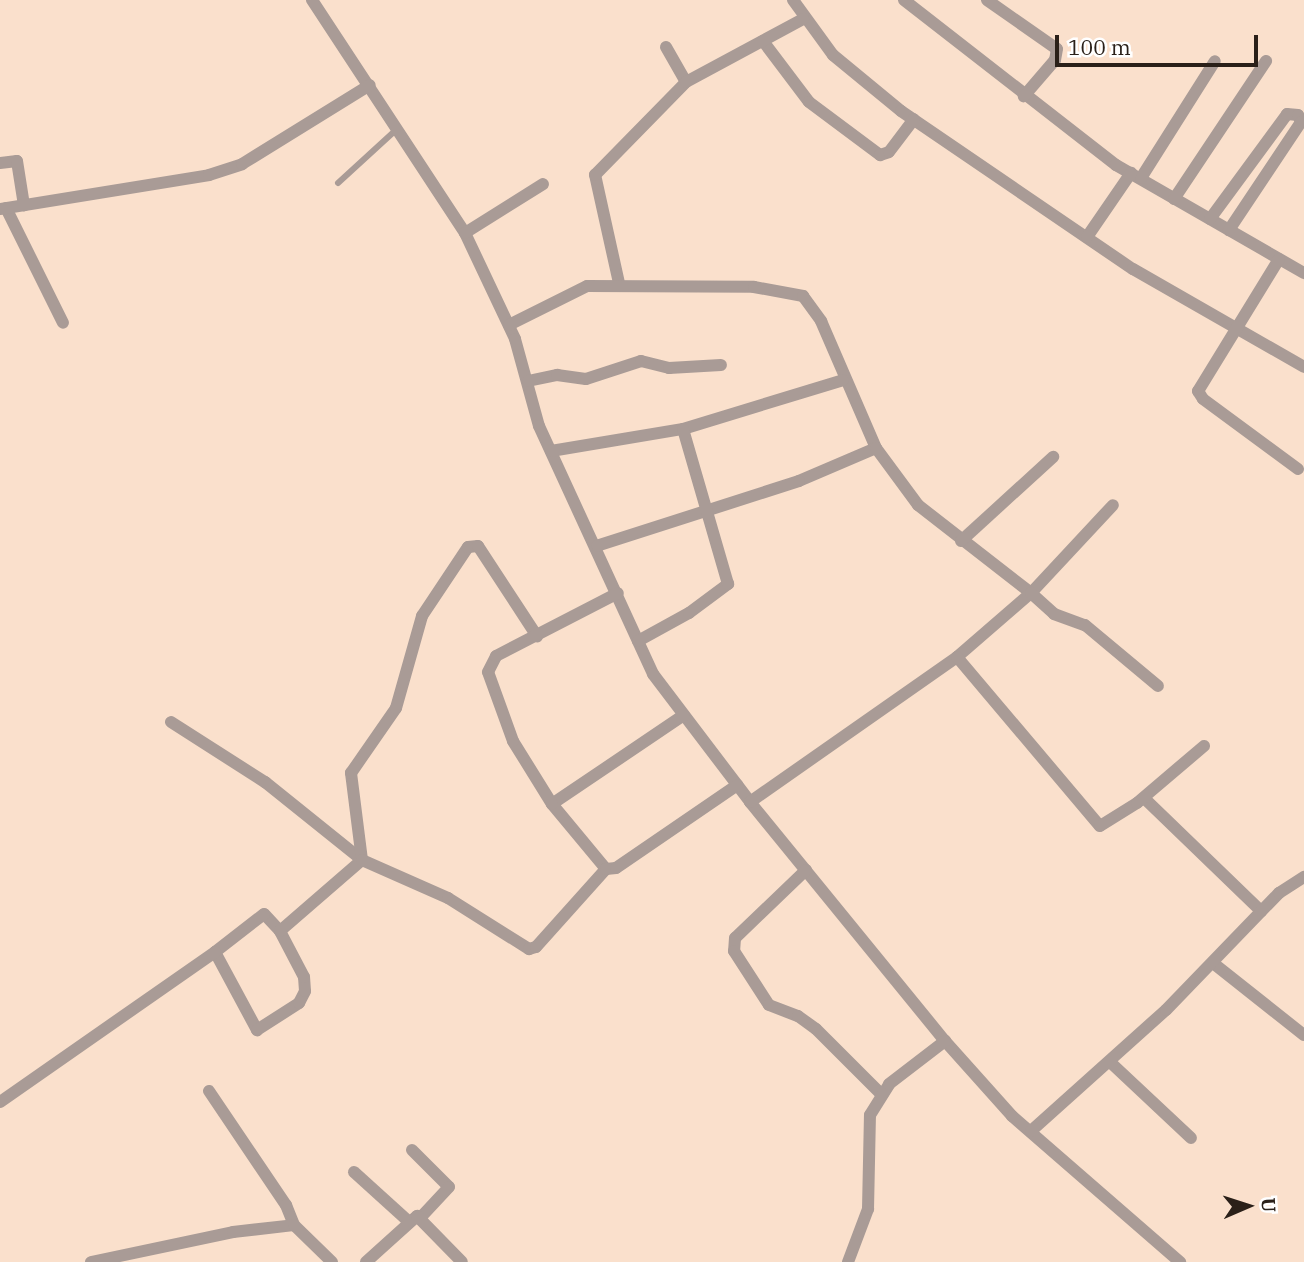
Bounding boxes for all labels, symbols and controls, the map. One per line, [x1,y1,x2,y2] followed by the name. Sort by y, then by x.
[1059,21,1262,65] scale bar
[1068,33,1131,61] text: 100 m
[1213,1171,1283,1241] north arrow
[1257,1197,1281,1213] text: U

